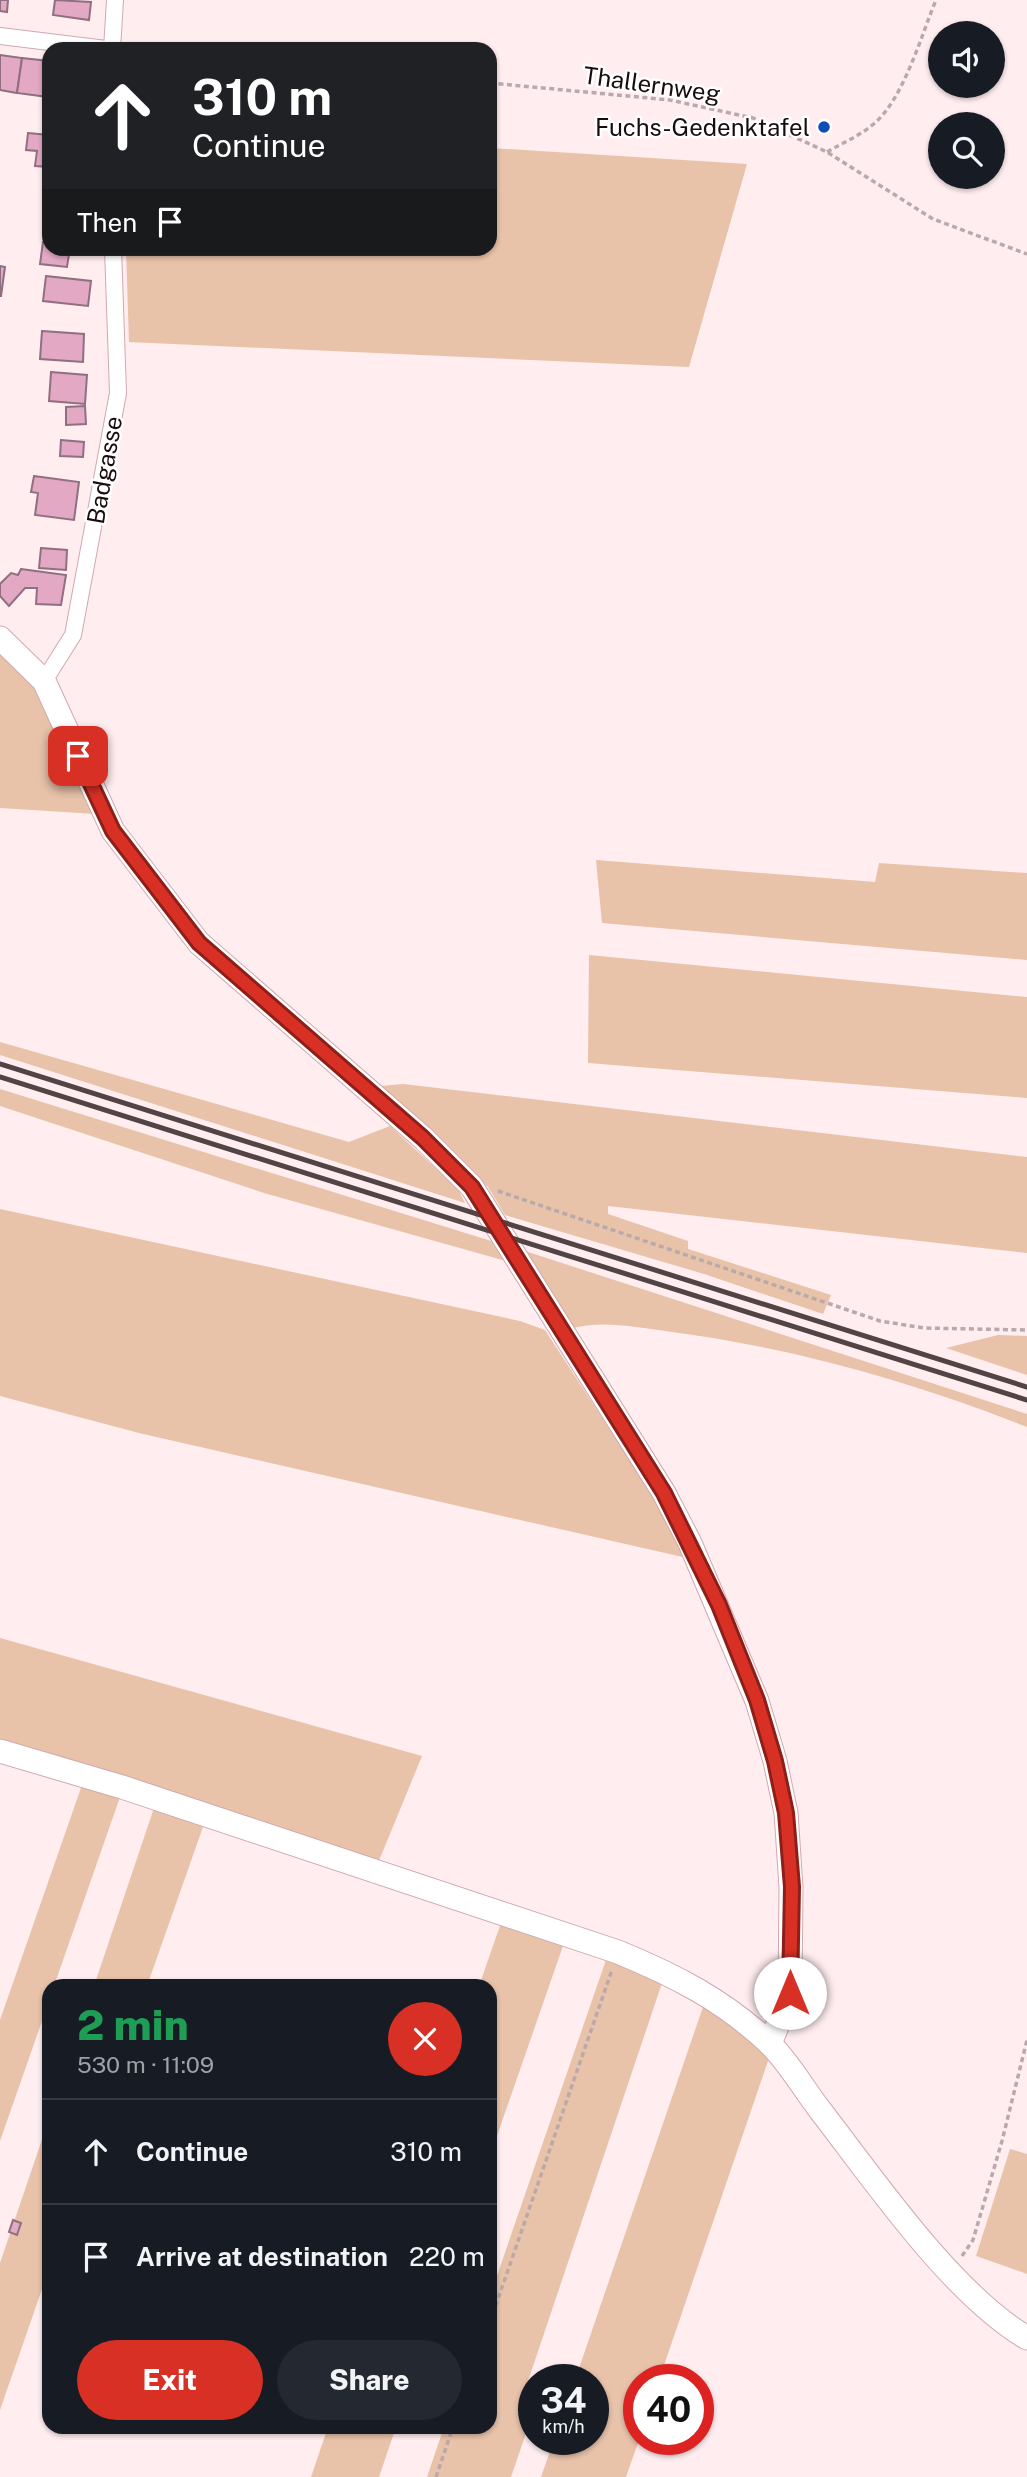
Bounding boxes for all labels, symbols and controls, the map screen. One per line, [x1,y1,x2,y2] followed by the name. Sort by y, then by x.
[928,21,1005,189] map controls
[928,21,1005,98] button: sound
[582,61,722,107] street label: Thallernweg
[192,68,332,126] text: 310 m
[77,70,168,161] icon: ahead
[928,112,1005,189] button: search
[595,113,810,141] place label: Fuchs-Gedenktafel
[816,119,832,135] marker: Fuchs-Gedenktafel
[192,127,326,164] text: Continue
[151,203,189,241] icon: arrive
[77,207,137,238] text: Then
[81,414,127,526] street label: Badgasse
[48,726,108,786] pin
[59,737,97,775] icon: arrive
[753,1956,827,2030] position arrow
[77,2000,189,2049] text: 2 min
[388,2002,462,2076] button: close
[77,2051,214,2078] text: 530 m · 11:09
[77,2133,115,2171] icon: ahead
[136,2136,248,2167] text: Continue
[390,2136,462,2167] text: 310 m
[77,2238,115,2276] icon: arrive
[136,2241,388,2272] text: Arrive at destination
[409,2241,485,2272] text: 220 m
[77,2340,263,2420] button: Exit
[277,2340,462,2420] button: Share
[623,2364,714,2455] speed limit sign: 40
[540,2380,587,2421] text: 34
[542,2416,585,2437] text: km/h

